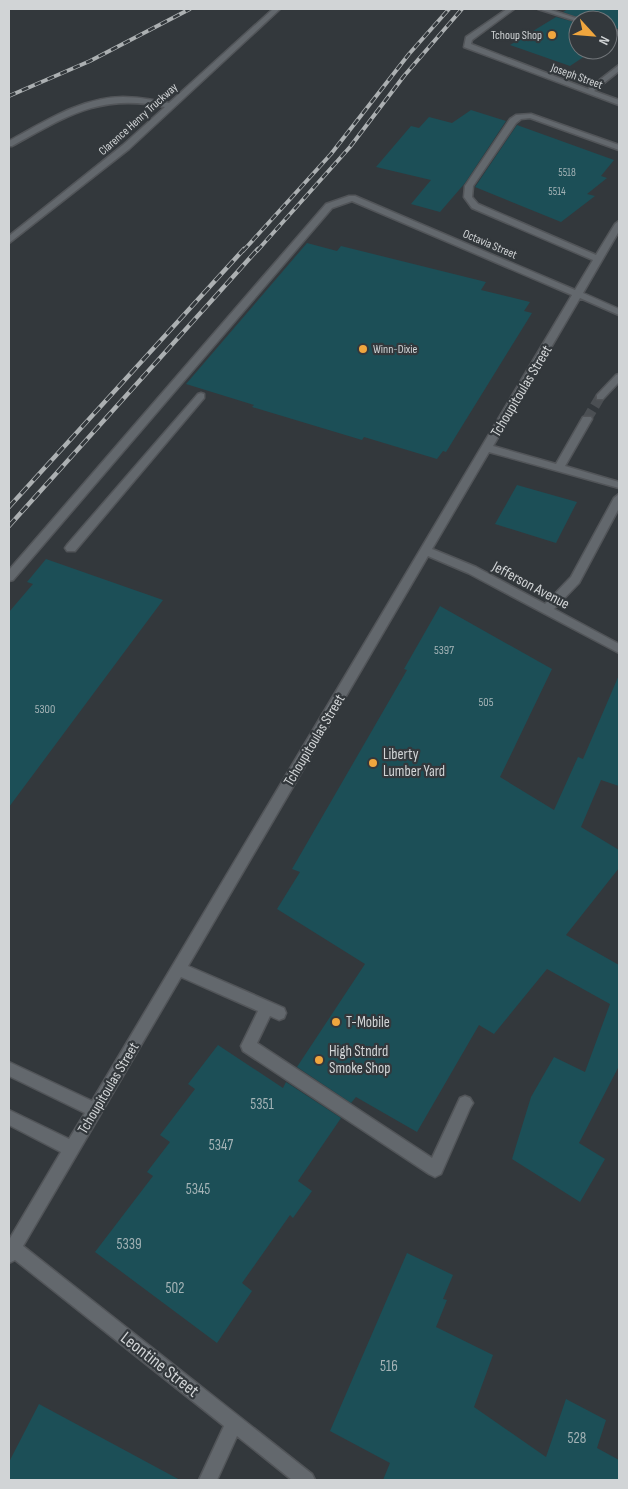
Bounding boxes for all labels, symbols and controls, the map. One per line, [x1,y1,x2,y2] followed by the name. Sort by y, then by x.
[568,10,618,60] north arrow
[491,28,542,43] place label: Tchoup Shop
[546,29,558,41] marker: Tchoup Shop
[595,33,614,48] text: N
[548,60,605,93] street label: Joseph Street
[96,80,181,159] street label: Clarence Henry Truckway
[558,166,576,179] house number: 5518
[548,185,566,198] house number: 5514
[460,226,520,263] street label: Octavia Street
[487,341,557,441] street label: Tchoupitoulas Street
[373,342,418,357] place label: Winn-Dixie
[357,343,369,355] marker: Winn-Dixie
[488,557,573,614] street label: Jefferson Avenue
[434,643,454,658] house number: 5397
[280,690,350,790] street label: Tchoupitoulas Street
[479,695,494,710] house number: 505
[35,702,55,717] house number: 5300
[383,745,445,781] place label: Liberty Lumber Yard
[367,757,379,769] marker: Liberty Lumber Yard
[346,1013,390,1032] place label: T-Mobile
[330,1016,342,1028] marker: T-Mobile
[74,1038,144,1138] street label: Tchoupitoulas Street
[329,1042,390,1078] place label: High Stndrd Smoke Shop
[313,1054,325,1066] marker: High Stndrd Smoke Shop
[250,1095,275,1114] house number: 5351
[209,1136,233,1155] house number: 5347
[186,1180,210,1199] house number: 5345
[116,1235,142,1254] house number: 5339
[166,1279,184,1298] house number: 502
[116,1327,203,1402] street label: Leontine Street
[380,1357,398,1376] house number: 516
[568,1429,586,1448] house number: 528

